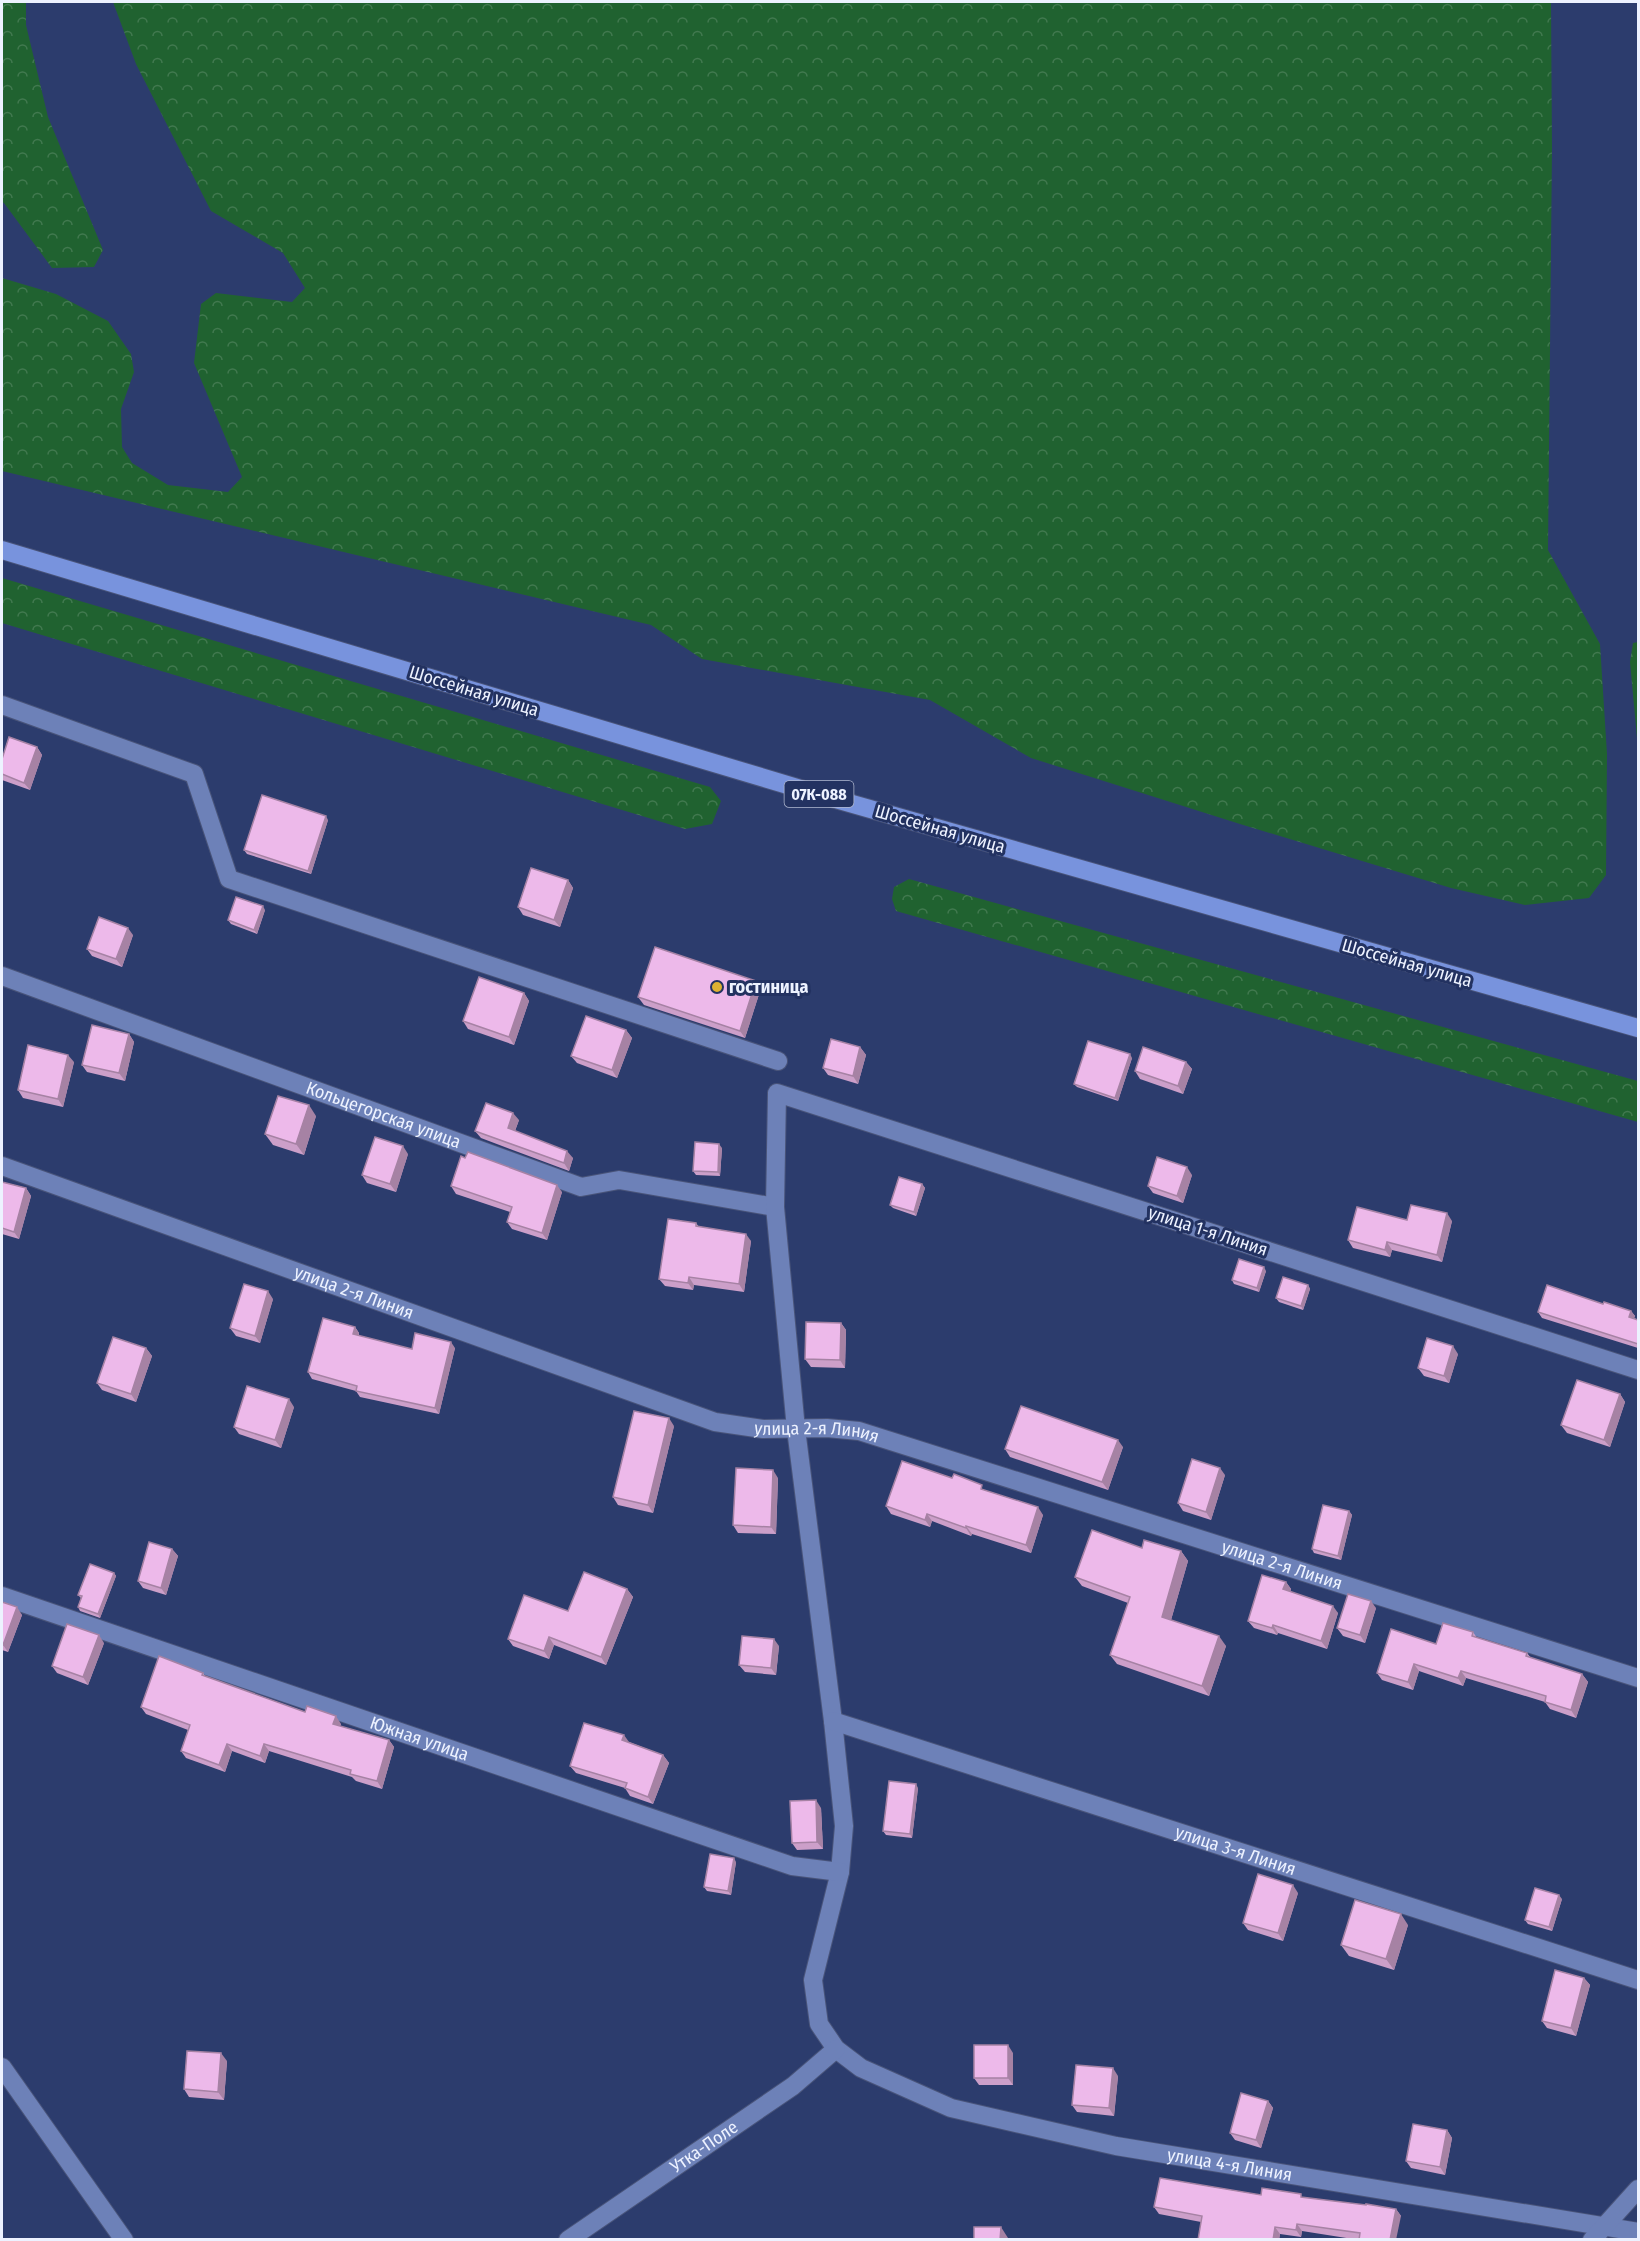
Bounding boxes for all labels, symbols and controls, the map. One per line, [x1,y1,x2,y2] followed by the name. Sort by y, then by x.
[407,661,542,721] street label: Шоссейная улица
[784,781,854,807] road number: 07К-088
[872,800,1008,858] street label: Шоссейная улица
[1339,934,1475,992] street label: Шоссейная улица
[729,976,808,998] place label: гостиница
[710,980,724,994] marker: гостиница
[303,1077,464,1153] street label: Кольцегорская улица
[1145,1201,1271,1261] street label: улица 1-я Линия
[291,1261,417,1324] street label: улица 2-я Линия
[753,1417,882,1448] street label: улица 2-я Линия
[1219,1536,1345,1595] street label: улица 2-я Линия
[367,1712,472,1766] street label: Южная улица
[1173,1821,1299,1880] street label: улица 3-я Линия
[665,2116,742,2178] street label: Утка-Поле
[1166,2144,1294,2186] street label: улица 4-я Линия

